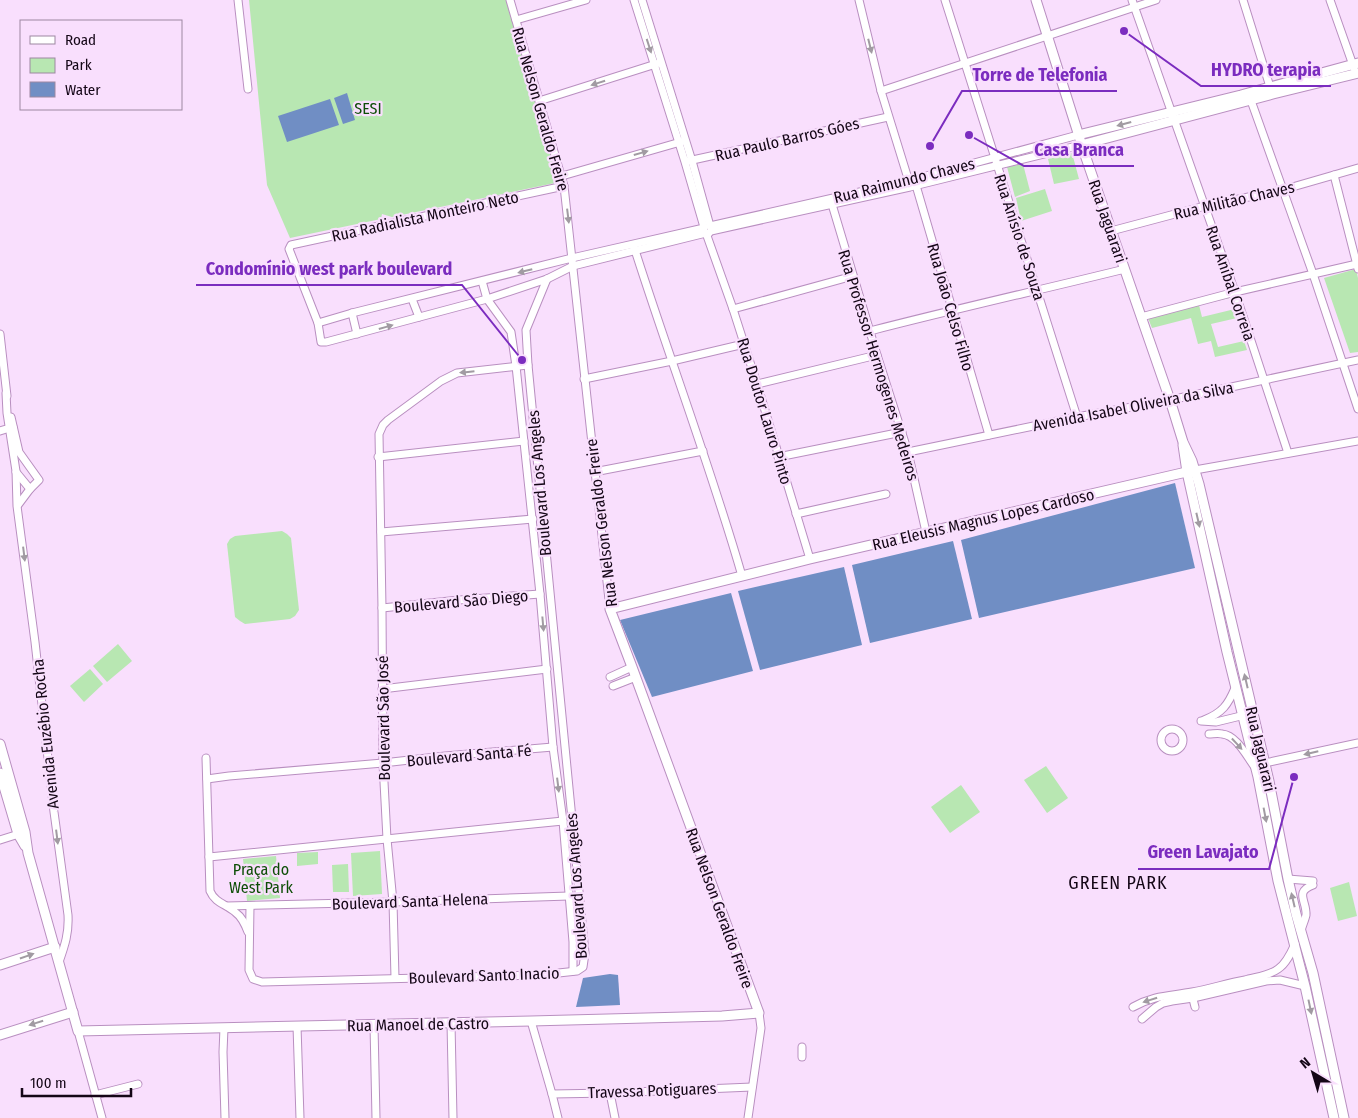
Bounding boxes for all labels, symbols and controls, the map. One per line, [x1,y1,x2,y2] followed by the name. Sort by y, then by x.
[20,20,182,110] legend
[508,25,573,193] street label: Rua Nelson Geraldo Freire
[65,31,96,49] text: Road
[866,38,874,53] one-way arrow
[645,39,653,54] one-way arrow
[1201,53,1331,86] callout: HYDRO terapia
[65,56,92,74] text: Park
[962,58,1117,91] callout: Torre de Telefonia
[1211,59,1321,81] text: HYDRO terapia
[973,64,1108,86] text: Torre de Telefonia
[590,79,605,87] one-way arrow
[65,81,101,99] text: Water
[354,99,382,118] park label: SESI
[713,114,861,165] street label: Rua Paulo Barros Góes
[1117,120,1132,128] one-way arrow
[1024,133,1134,166] callout: Casa Branca
[1034,139,1124,161] text: Casa Branca
[633,149,648,157] one-way arrow
[832,154,977,207] street label: Rua Raimundo Chaves
[990,172,1049,303] street label: Rua Anísio de Souza
[1084,177,1131,265] street label: Rua Jaguarari
[1172,177,1296,224] street label: Rua Militão Chaves
[330,187,520,246] street label: Rua Radialista Monteiro Neto
[564,208,572,224] one-way arrow
[1202,223,1259,343] street label: Rua Aníbal Correia
[923,241,978,373] street label: Rua João Celso Filho
[834,247,923,483] street label: Rua Professor Hermogenes Medeiros
[196,252,462,285] callout: Condomínio west park boulevard
[206,258,452,280] text: Condomínio west park boulevard
[517,267,532,275] one-way arrow
[379,322,394,330] one-way arrow
[733,336,796,487] street label: Rua Doutor Lauro Pinto
[459,368,475,376] one-way arrow
[1031,378,1235,435] street label: Avenida Isabel Oliveira da Silva
[524,409,555,557] street label: Boulevard Los Angeles
[582,438,621,608] street label: Rua Nelson Geraldo Freire
[870,485,1096,554] street label: Rua Eleusis Magnus Lopes Cardoso
[1194,512,1202,527] one-way arrow
[20,546,28,562] one-way arrow
[393,586,529,617] street label: Boulevard São Diego
[539,616,547,632] one-way arrow
[373,655,394,781] street label: Boulevard São José
[28,658,63,810] street label: Avenida Euzébio Rocha
[1242,674,1250,689] one-way arrow
[1241,705,1280,794] street label: Rua Jaguarari
[1231,737,1242,750] one-way arrow
[406,741,532,770] street label: Boulevard Santa Fé
[1304,749,1319,757] one-way arrow
[554,778,562,794] one-way arrow
[1262,807,1270,823] one-way arrow
[562,812,591,960] street label: Boulevard Los Angeles
[682,825,757,991] street label: Rua Nelson Geraldo Freire
[53,829,61,845] one-way arrow
[1138,836,1269,869] callout: Green Lavajato
[1147,841,1259,863] text: Green Lavajato
[229,860,294,897] park label: Praça do West Park
[1068,872,1168,894] district label: GREEN PARK
[331,889,489,914] street label: Boulevard Santa Helena
[1289,893,1297,908] one-way arrow
[20,952,35,959] one-way arrow
[408,963,560,988] street label: Boulevard Santo Inacio
[1142,996,1157,1004] one-way arrow
[1306,999,1314,1015] one-way arrow
[347,1014,489,1035] street label: Rua Manoel de Castro
[29,1020,44,1028] one-way arrow
[1288,1048,1338,1098] north arrow
[1297,1054,1314,1072] text: N
[22,1066,131,1098] scale bar
[30,1074,67,1092] text: 100 m
[587,1079,717,1102] street label: Travessa Potiguares

